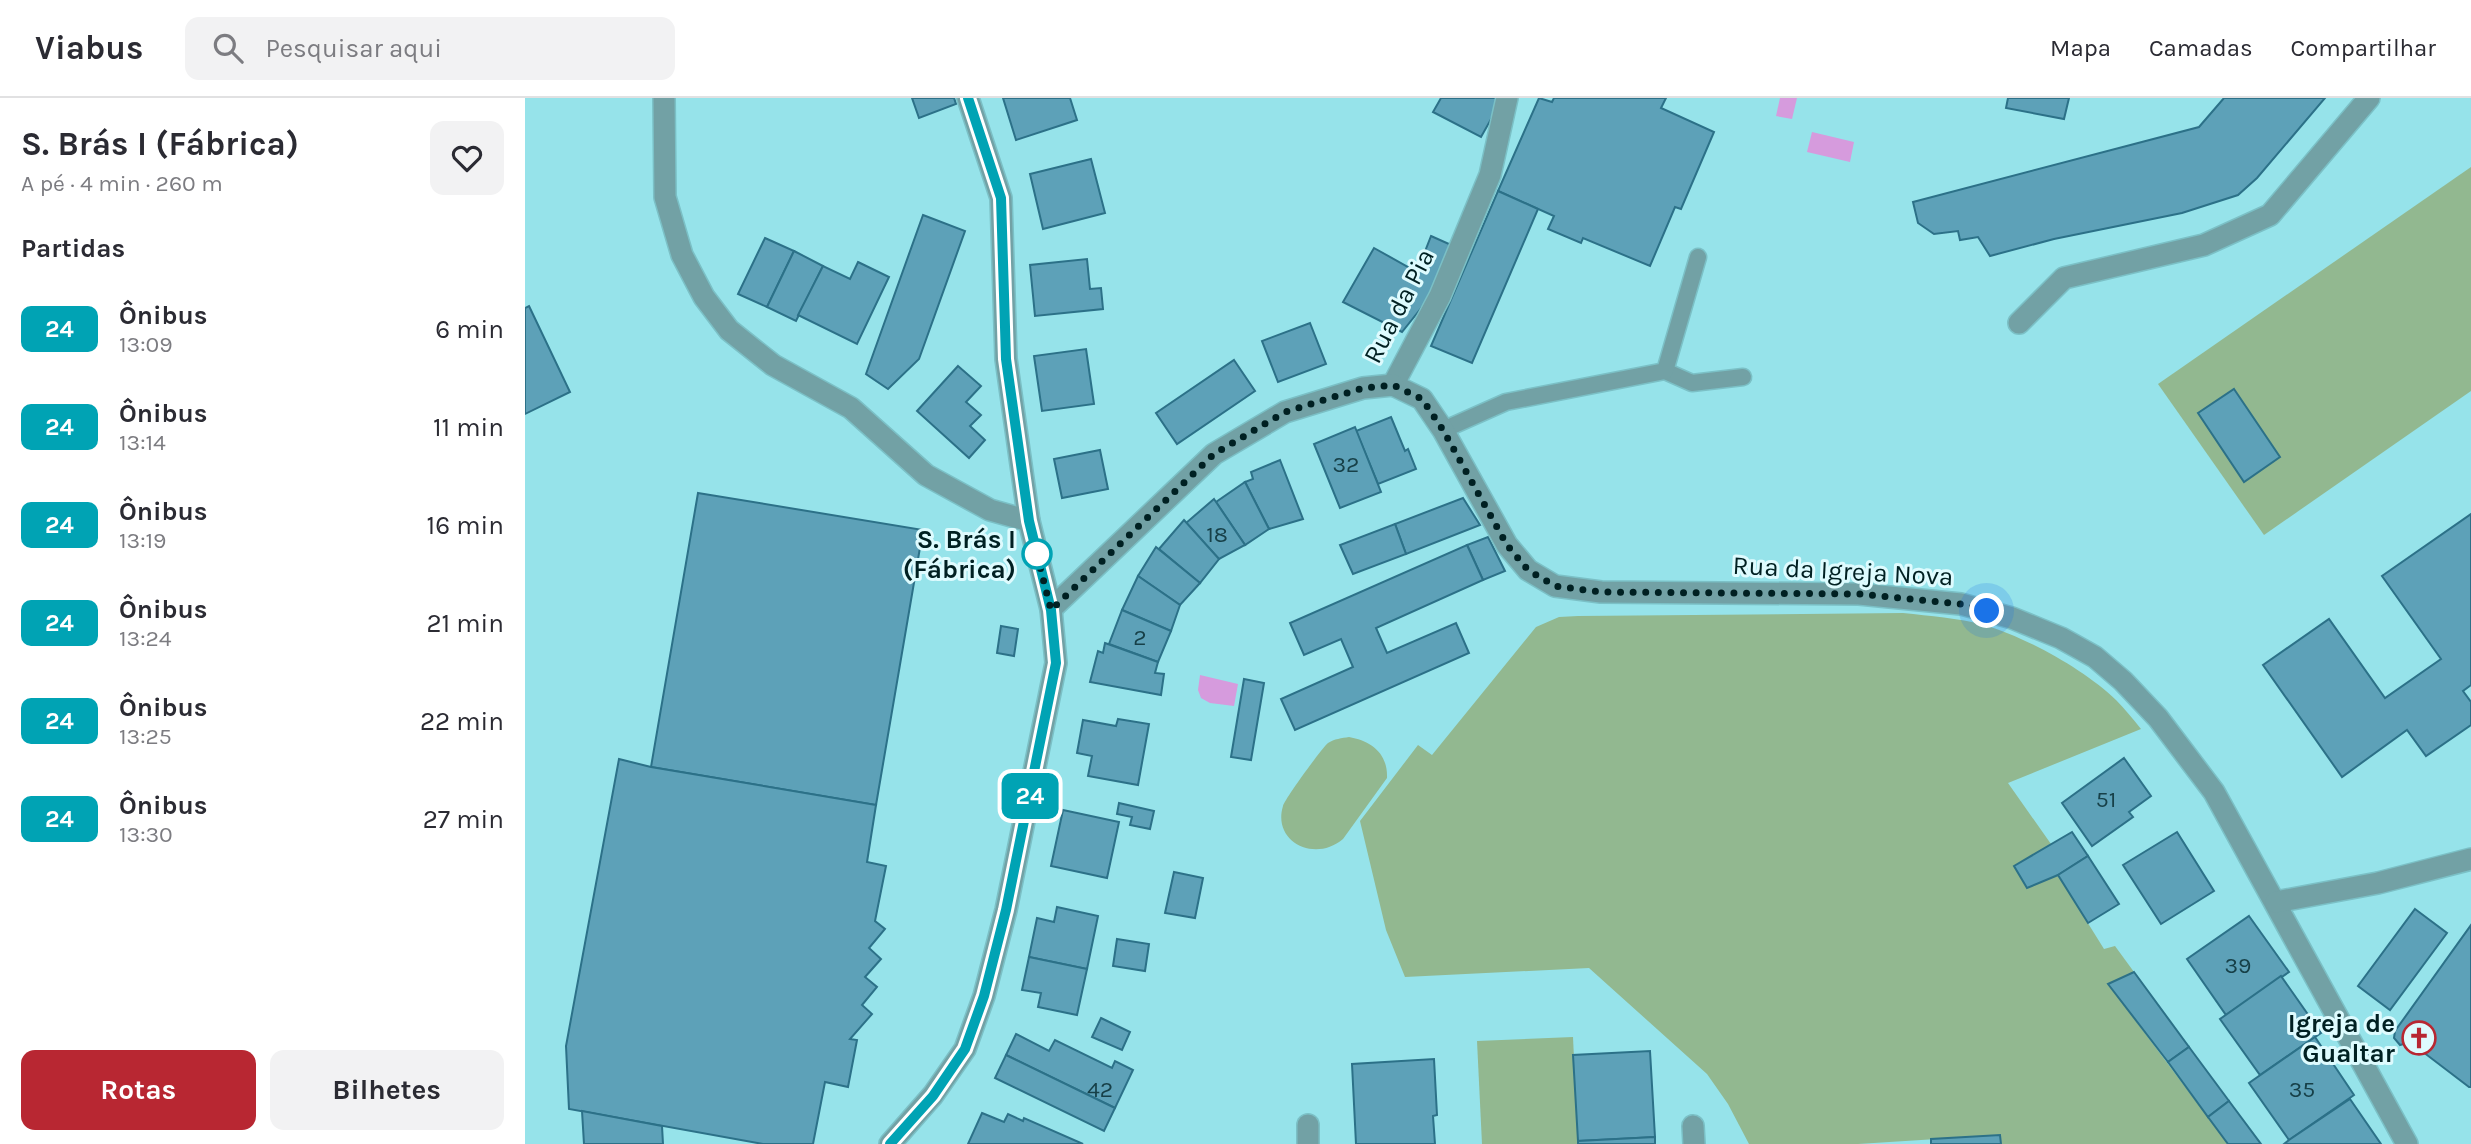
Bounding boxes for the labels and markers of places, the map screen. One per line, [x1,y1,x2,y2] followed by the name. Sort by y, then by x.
[903,524,1016,585] place label: S. Brás I (Fábrica)
[1022,539,1052,569] marker: S. Brás I (Fábrica)
[2288,1008,2396,1069] place label: Igreja de Gualtar
[2400,1019,2438,1057] church icon: Igreja de Gualtar

